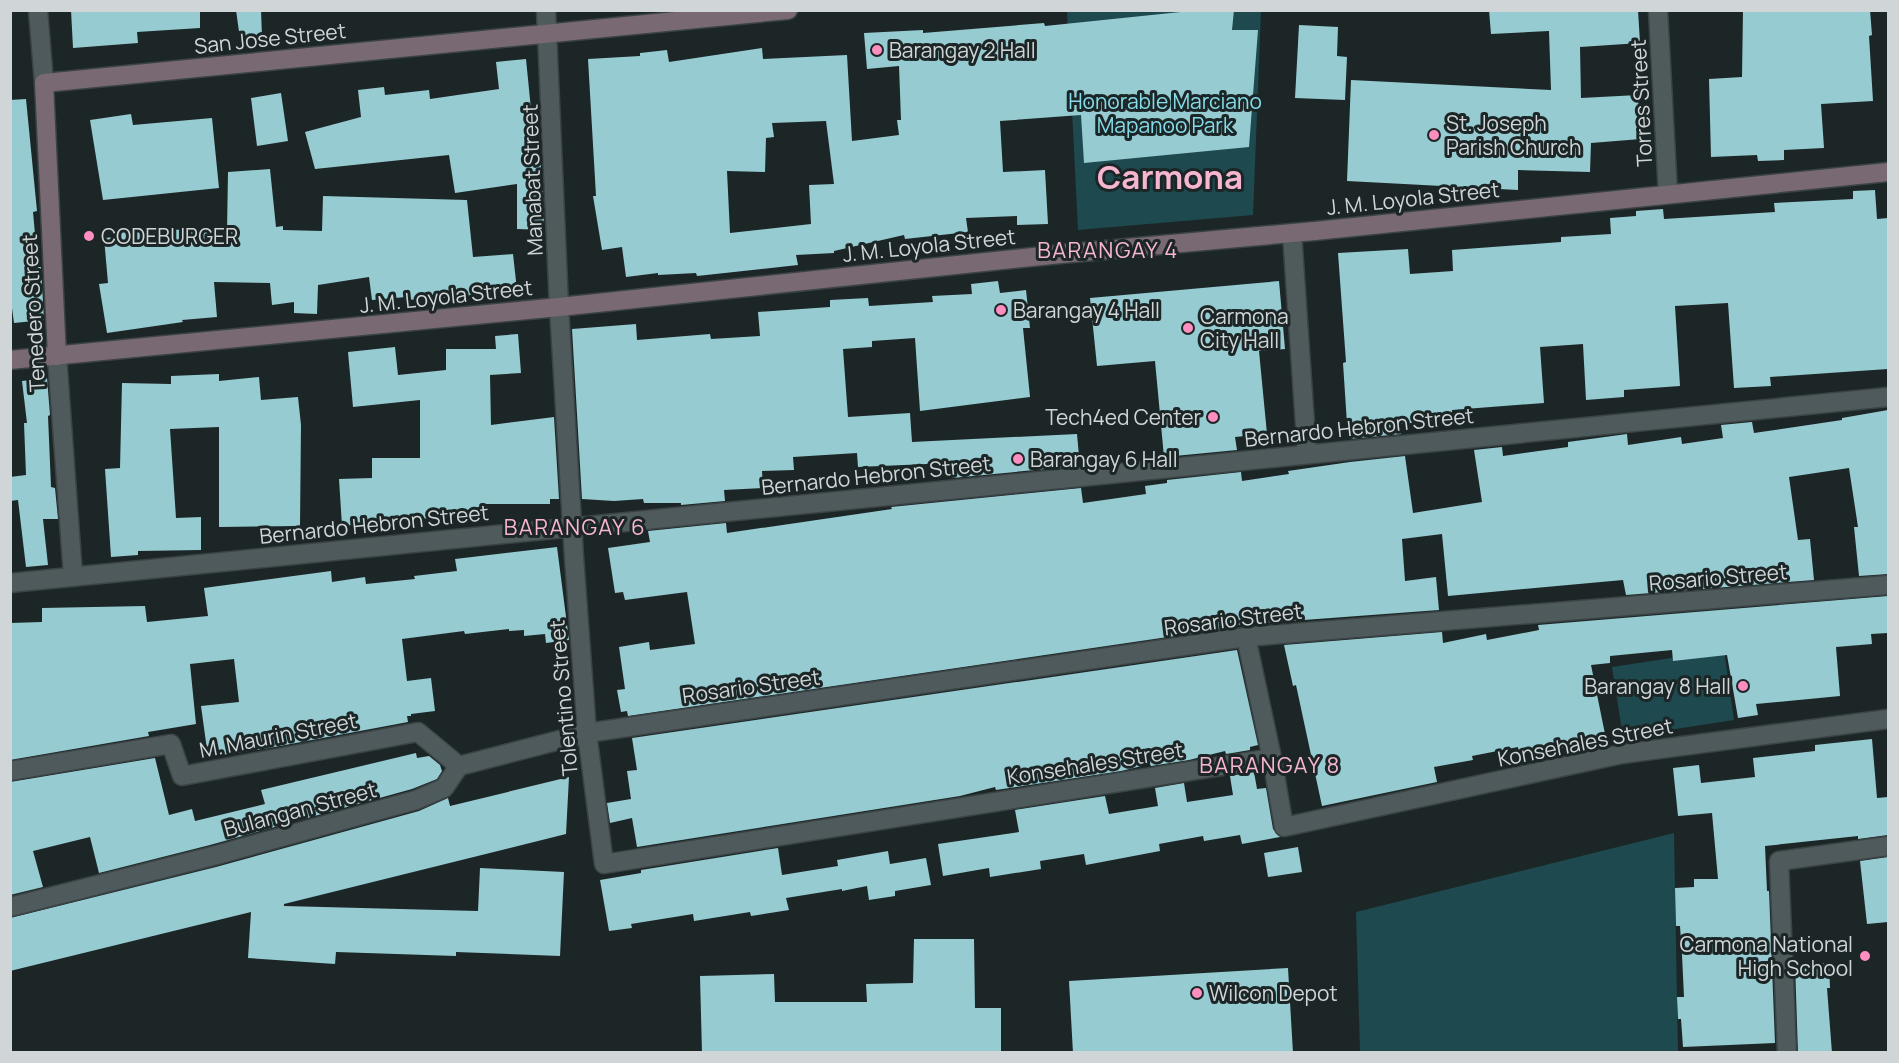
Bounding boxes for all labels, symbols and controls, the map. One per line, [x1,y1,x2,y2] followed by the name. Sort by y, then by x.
[193,16,347,60] street label: San Jose Street
[889,36,1036,64] place label: Barangay 2 Hall
[1624,39,1658,167] street label: Torres Street
[870,43,884,57] marker: Barangay 2 Hall
[1068,87,1262,139] park label: Honorable Marciano Mapanoo Park
[515,104,549,256] street label: Manabat Street
[1446,109,1581,161] place label: St. Joseph Parish Church
[1427,128,1441,142] marker: St. Joseph Parish Church
[1097,154,1243,199] district label: Carmona
[1325,175,1501,221] street label: J. M. Loyola Street
[101,222,238,250] place label: CODEBURGER
[841,222,1017,268] street label: J. M. Loyola Street
[82,229,96,243] marker: CODEBURGER
[15,233,51,393] street label: Tenedero Street
[1037,235,1179,265] district label: BARANGAY 4
[358,273,534,319] street label: J. M. Loyola Street
[1013,296,1160,324] place label: Barangay 4 Hall
[1200,302,1289,354] place label: Carmona City Hall
[994,303,1008,317] marker: Barangay 4 Hall
[1181,321,1195,335] marker: Carmona City Hall
[1243,401,1475,453] street label: Bernardo Hebron Street
[1045,403,1201,431] place label: Tech4ed Center
[1206,410,1220,424] marker: Tech4ed Center
[1030,445,1178,473] place label: Barangay 6 Hall
[760,449,992,501] street label: Bernardo Hebron Street
[1011,452,1025,466] marker: Barangay 6 Hall
[258,498,490,550] street label: Bernardo Hebron Street
[504,512,646,542] district label: BARANGAY 6
[1648,557,1788,597] street label: Rosario Street
[1162,597,1304,641] street label: Rosario Street
[542,619,584,777] street label: Tolentino Street
[680,662,822,710] street label: Rosario Street
[1584,672,1731,700] place label: Barangay 8 Hall
[1736,679,1750,693] marker: Barangay 8 Hall
[197,706,359,764] street label: M. Maurin Street
[1495,711,1675,773] street label: Konsehales Street
[1005,735,1185,791] street label: Konsehales Street
[1199,750,1341,780] district label: BARANGAY 8
[221,775,379,843] street label: Bulangan Street
[1679,930,1853,982] place label: Carmona National High School
[1858,949,1872,963] marker: Carmona National High School
[1209,979,1338,1007] place label: Wilcon Depot
[1190,986,1204,1000] marker: Wilcon Depot

